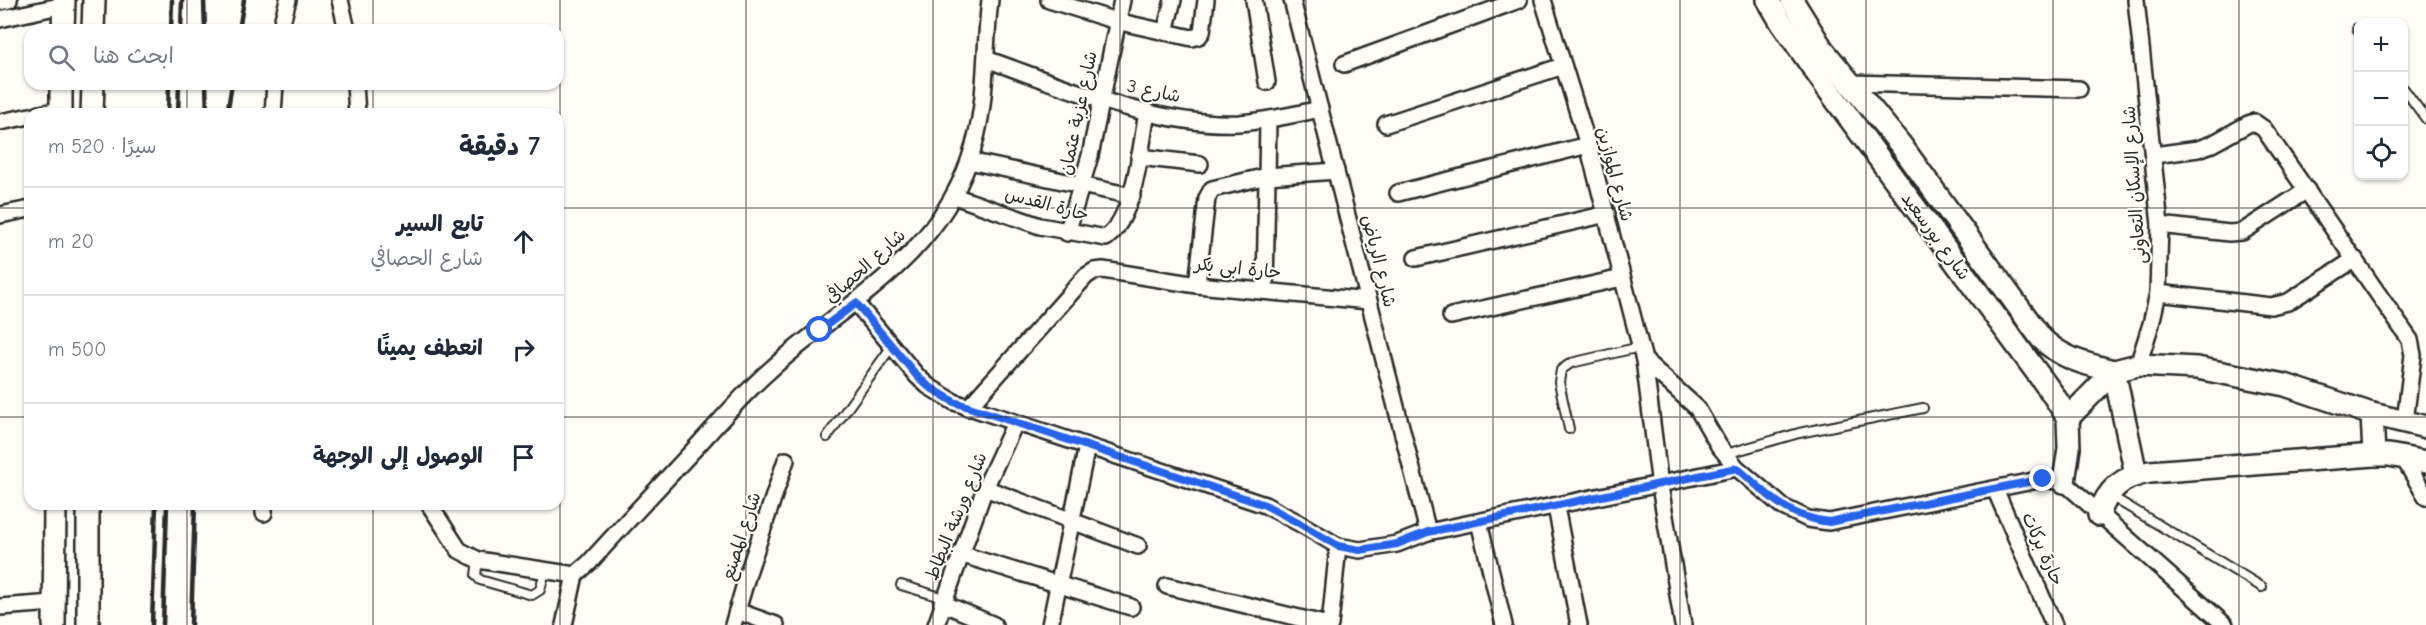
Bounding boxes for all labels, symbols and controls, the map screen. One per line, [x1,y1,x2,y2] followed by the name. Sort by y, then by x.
[2354,18,2408,180] map controls
[2354,18,2408,72] button: +
[24,24,564,90] search box
[45,41,78,74] icon: search
[93,43,174,69] text: ابحث هنا
[1055,49,1103,177] street label: شارع عزبة عثمان
[2354,72,2408,126] button: −
[1125,76,1183,108] street label: شارع 3
[2118,105,2152,265] street label: شارع الإسكان التعاونى
[1591,124,1637,224] street label: شارع الموازين
[2354,126,2408,180] button: locate
[459,132,540,162] text: 7 دقيقة
[48,135,156,158] text: سيرًا · 520 m
[1003,183,1091,226] street label: حارة القدس
[1896,188,1974,285] street label: شارع بورسعيد
[397,211,483,237] text: تابع السير
[1356,213,1400,310] street label: شارع الرياض
[819,223,911,310] street label: شارع الحصافي
[507,225,540,258] icon: ahead
[48,230,94,253] text: 20 m
[371,247,483,270] text: شارع الحصافي
[1192,253,1282,283] street label: حارة ابى بكر
[806,316,832,342] route start
[507,333,540,366] icon: right
[377,335,483,361] text: انعطف يمينًا
[48,338,106,361] text: 500 m
[507,441,540,474] icon: arrive
[313,443,483,469] text: الوصول إلى الوجهة
[921,449,993,584] street label: شارع ورشة البطاط
[2029,465,2055,491] route end
[717,489,767,583] street label: شارع المصنع
[2017,509,2068,589] street label: حارة بركات

